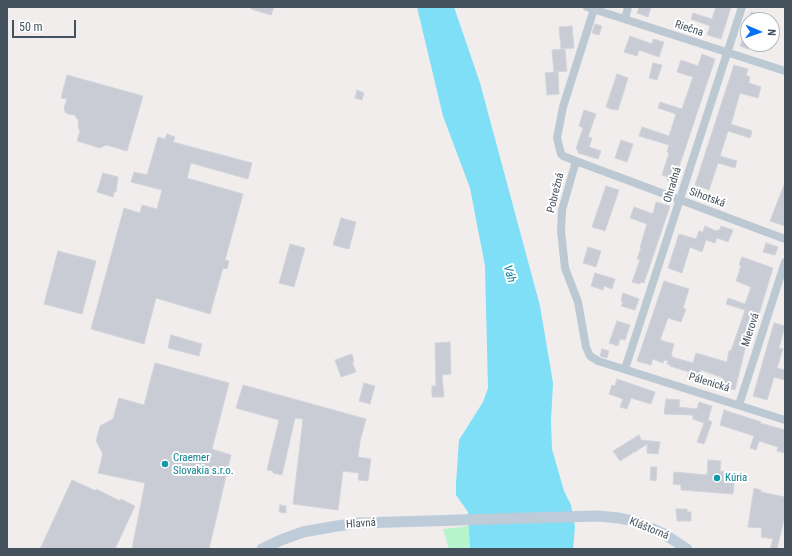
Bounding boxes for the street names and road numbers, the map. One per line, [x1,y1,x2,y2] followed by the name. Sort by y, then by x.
[673,18,705,40] street label: Riečna
[661,166,685,204] street label: Ohradná
[545,172,567,214] street label: Pobrežná
[687,185,727,211] street label: Sihotská
[739,312,763,348] street label: Mierová
[687,371,731,395] street label: Pálenická
[627,515,671,543] street label: Kláštorná
[346,516,376,532] street label: Hlavná

